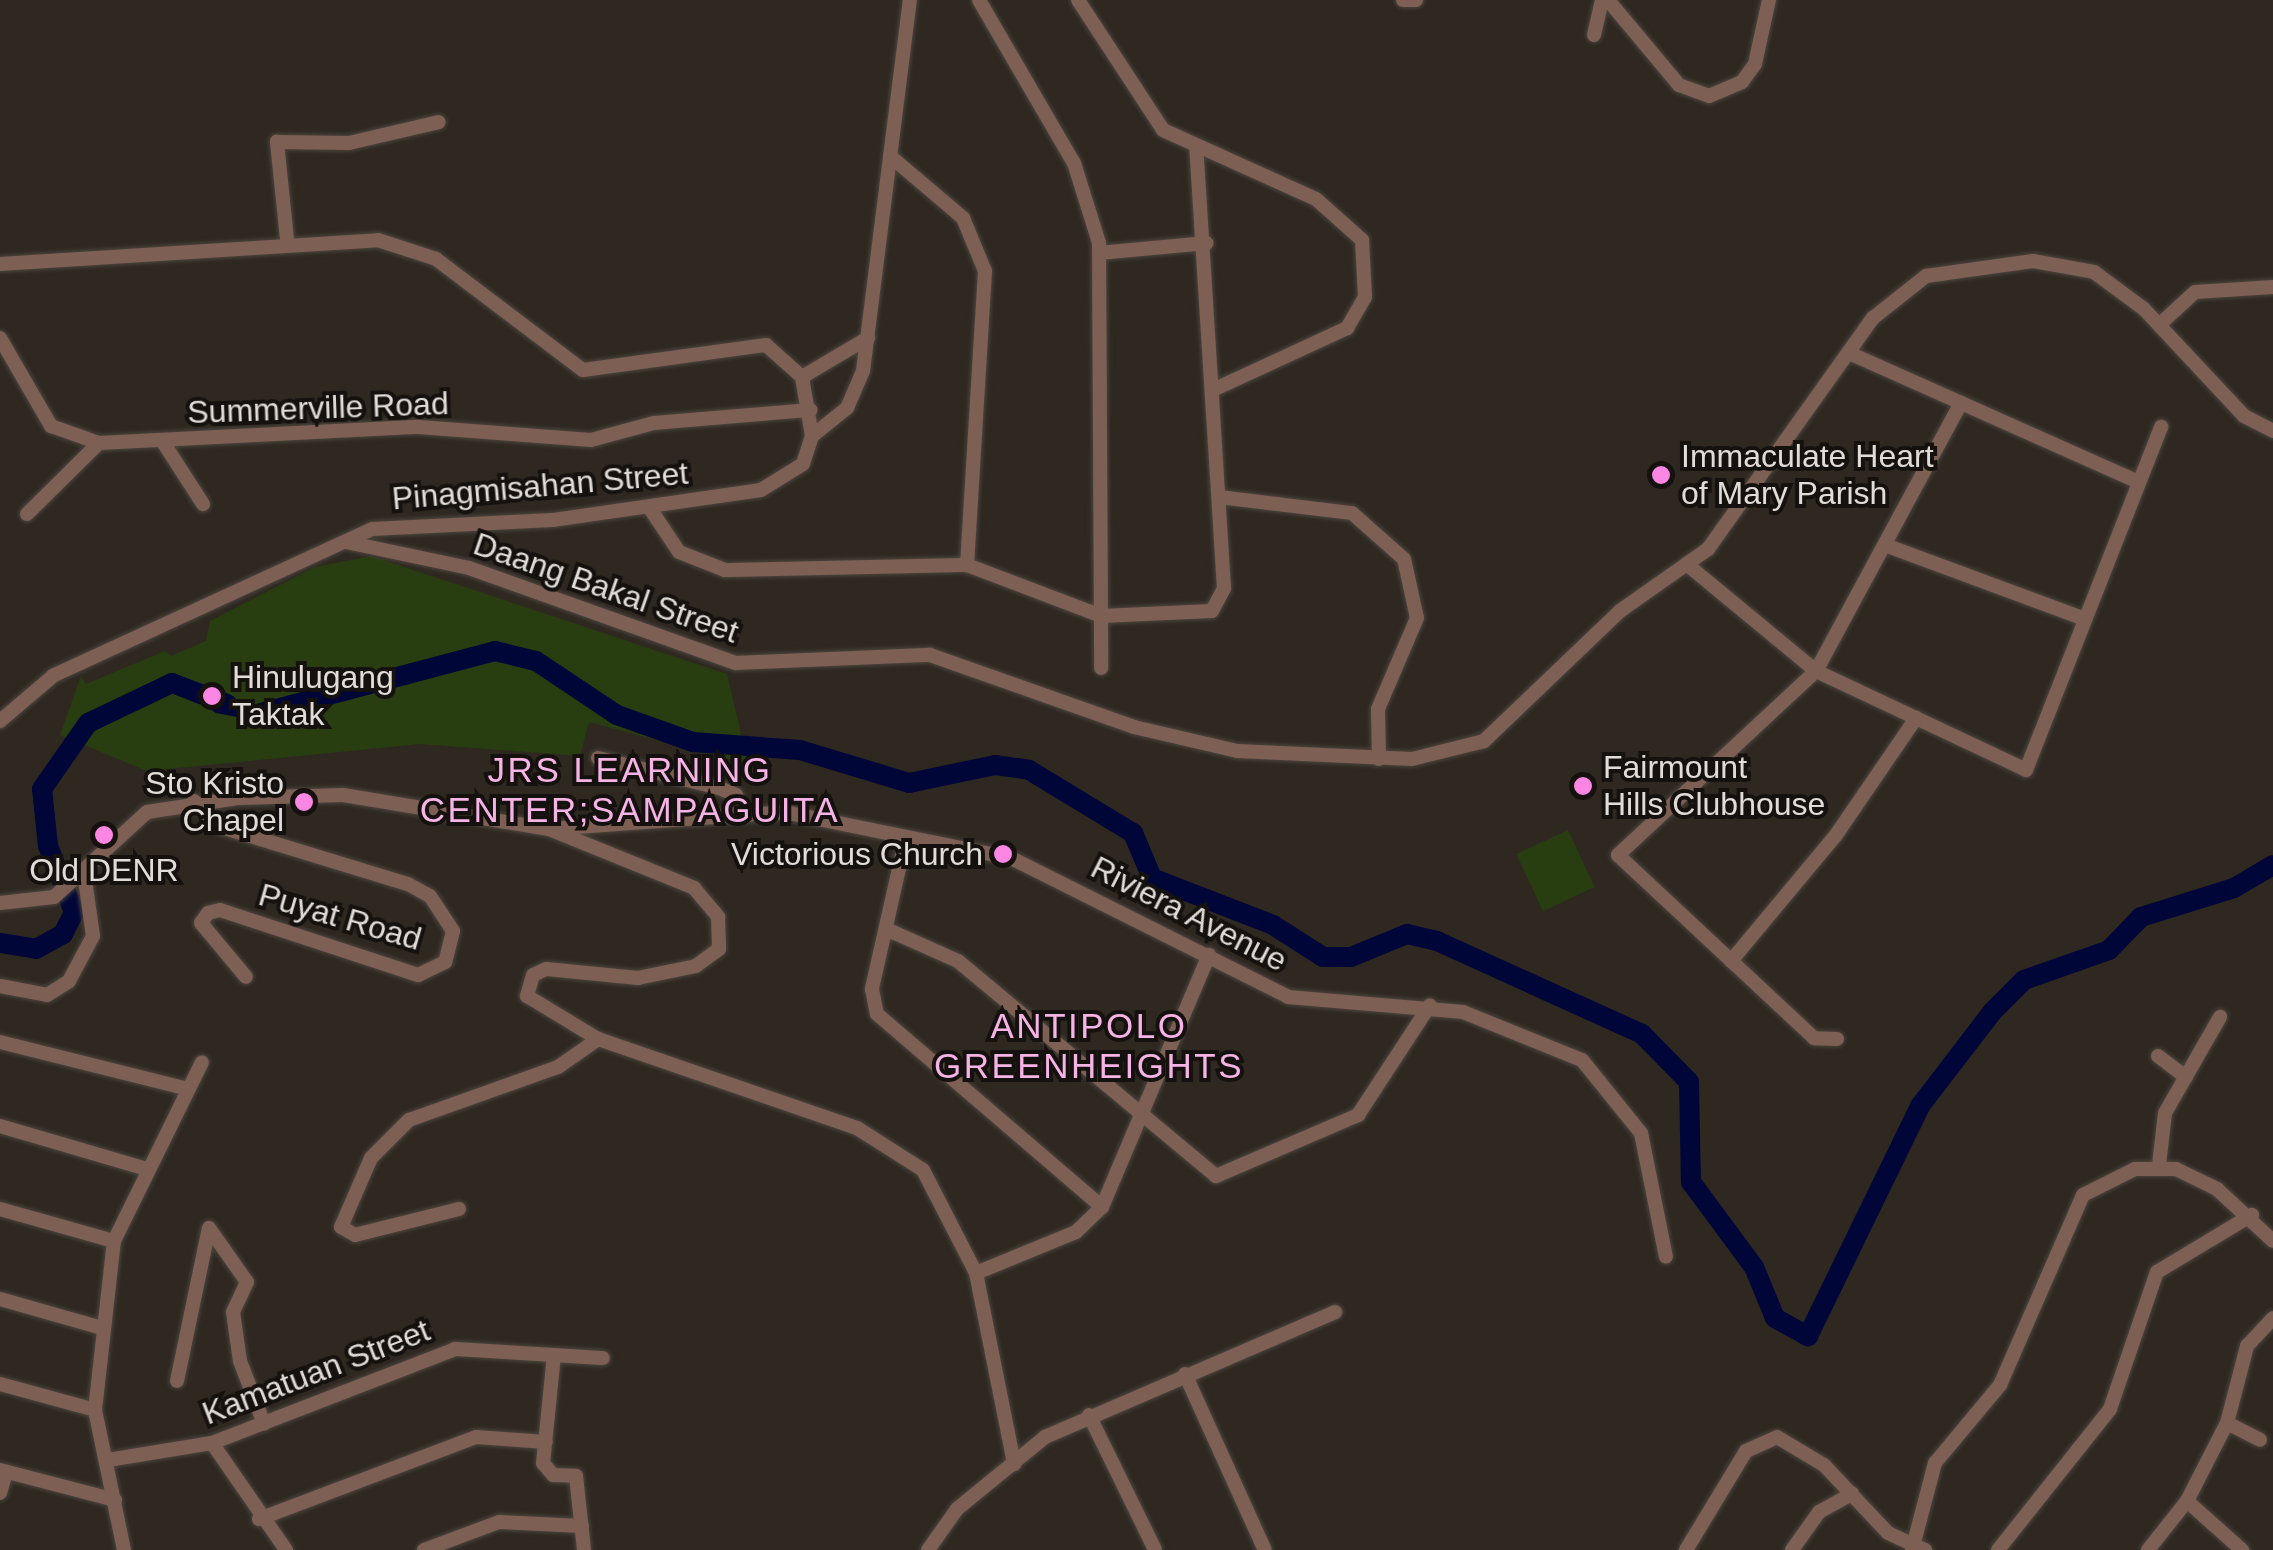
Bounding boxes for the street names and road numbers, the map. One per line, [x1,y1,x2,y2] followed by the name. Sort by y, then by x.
[187,384,449,432] street label: Summerville Road
[390,454,690,518] street label: Pinagmisahan Street
[469,525,743,651] street label: Daang Bakal Street
[1084,848,1294,980] street label: Riviera Avenue
[254,875,426,959] street label: Puyat Road
[197,1311,435,1433] street label: Kamatuan Street

